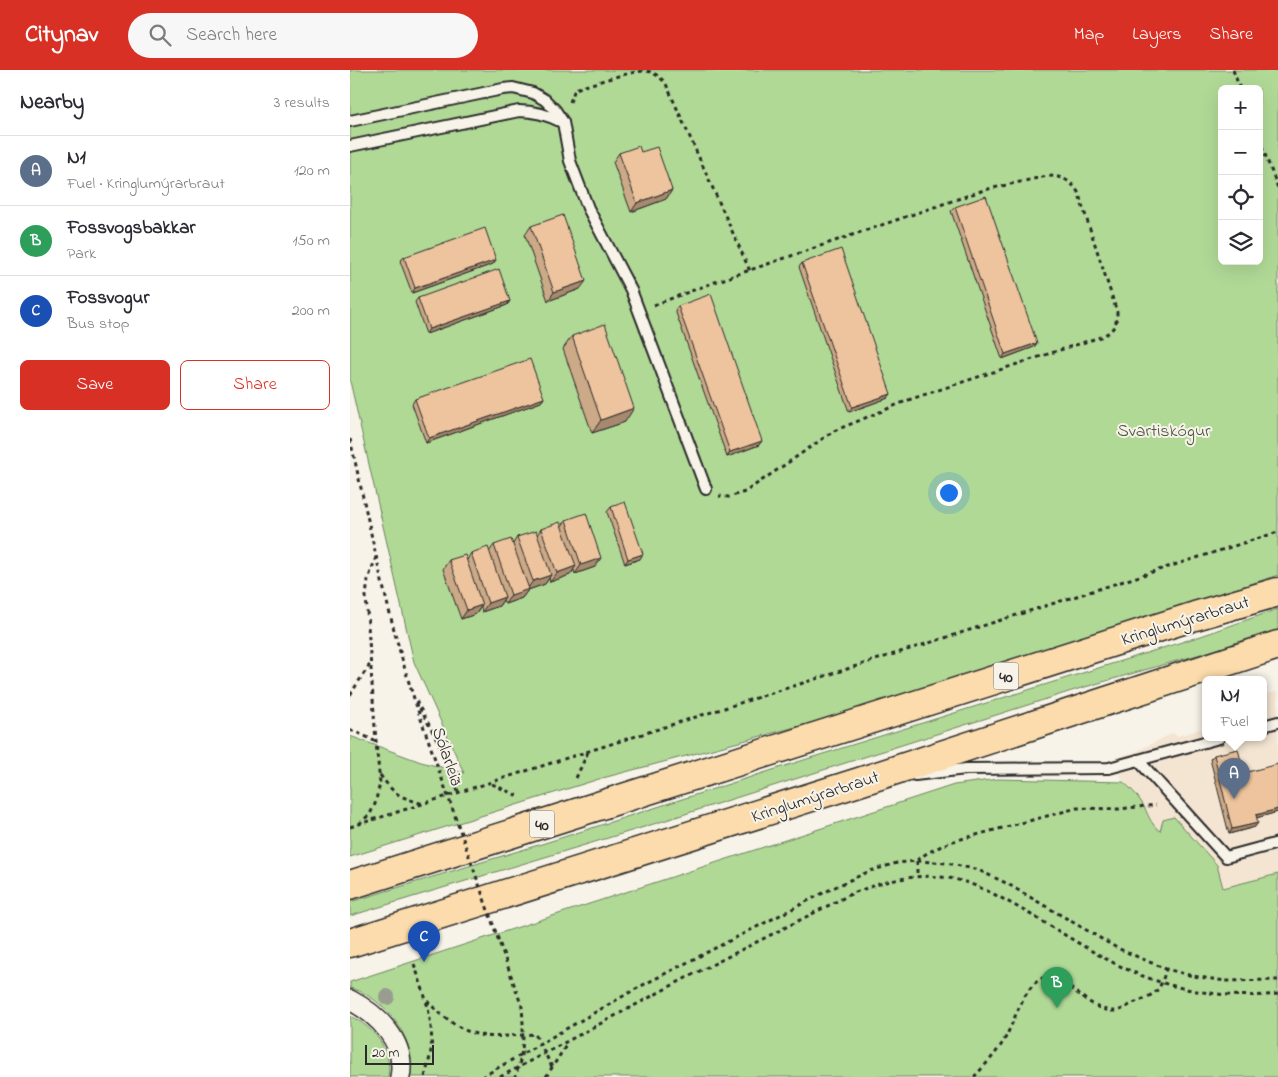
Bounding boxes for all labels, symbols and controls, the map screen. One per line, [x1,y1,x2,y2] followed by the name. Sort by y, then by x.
[128,13,478,58] search box
[25,18,98,53] text: Citynav
[146,21,174,49] icon: search
[186,22,277,49] text: Search here
[1074,22,1104,48] text: Map
[1132,22,1182,48] text: Layers
[1210,22,1253,48] text: Share
[1218,85,1263,265] map controls
[1218,85,1263,130] button: +
[20,88,84,118] text: Nearby
[274,91,330,115] text: 3 results
[1218,130,1263,175] button: −
[67,145,86,172] text: N1
[31,159,41,183] text: A
[294,159,330,183] text: 120 m
[67,172,225,196] text: Fuel · Kringlumýrarbraut
[1218,175,1263,220] button: locate
[67,215,195,242] text: Fossvogsbakkar
[1218,220,1263,265] button: layers
[31,229,41,253] text: B
[292,229,330,253] text: 150 m
[67,242,96,266] text: Park
[67,285,149,312] text: Fossvogur
[32,299,40,323] text: C
[292,299,330,323] text: 200 m
[67,312,130,336] text: Bus stop
[20,360,170,410] button: Save
[180,360,330,410] button: Share
[1117,419,1211,446] park label: Svartiskógur
[936,480,962,506] your location
[1118,590,1253,655] street label: Kringlumýrarbraut
[994,662,1018,690] road number: 40
[1202,676,1267,741] popup
[1220,683,1239,710] text: N1
[1220,710,1249,734] text: Fuel
[424,724,468,790] street label: Sólarleið
[1218,758,1250,799] pin: A
[748,765,883,832] street label: Kringlumýrarbraut
[530,811,554,838] road number: 40
[408,921,440,962] pin: C
[1041,967,1073,1008] pin: B
[365,1042,434,1065] scale bar
[372,1043,399,1064] text: 20 m

